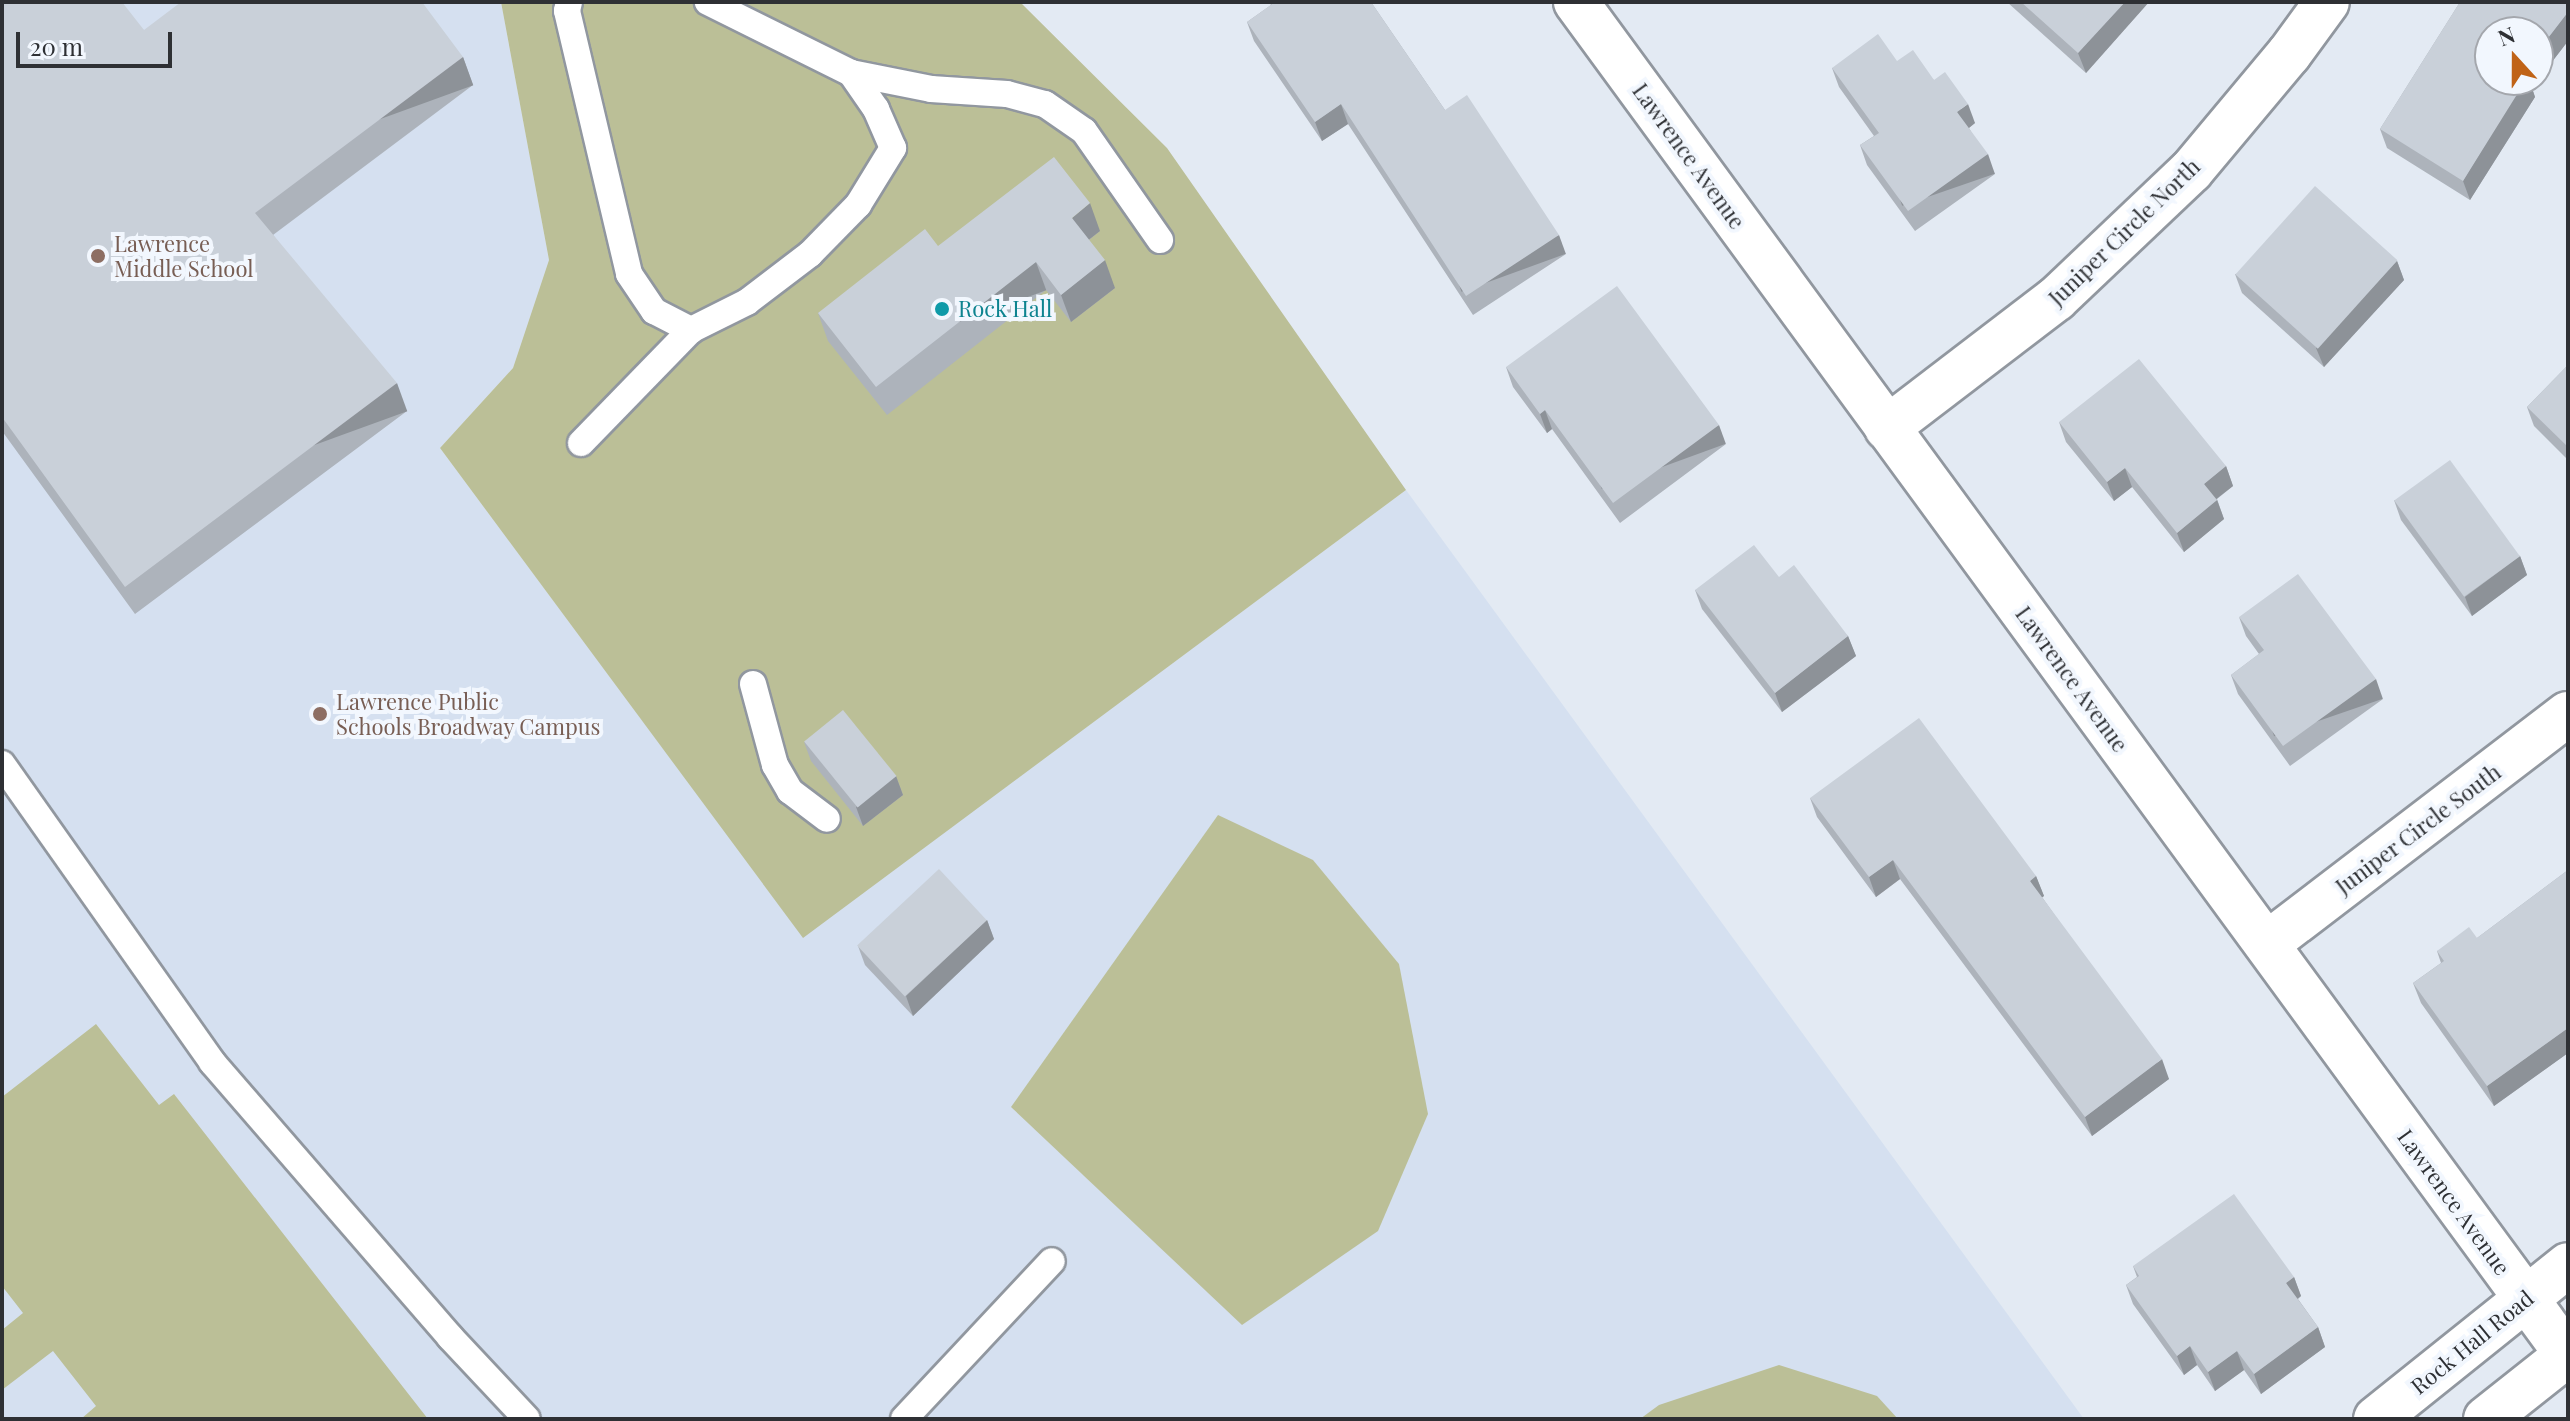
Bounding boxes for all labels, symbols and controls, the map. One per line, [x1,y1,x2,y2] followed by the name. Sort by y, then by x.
[20,16,176,66] scale bar
[2474,16,2554,96] north arrow
[2493,19,2519,52] text: N
[30,30,83,62] text: 20 m
[1627,78,1751,234] street label: Lawrence Avenue
[2043,153,2205,311] street label: Juniper Circle North
[114,230,254,282] place label: Lawrence Middle School
[89,247,107,265] marker: Lawrence Middle School
[958,296,1053,322] place label: Rock Hall
[933,300,951,318] marker: Rock Hall
[2010,601,2134,757] street label: Lawrence Avenue
[336,688,601,740] place label: Lawrence Public Schools Broadway Campus
[311,705,329,723] marker: Lawrence Public Schools Broadway Campus
[2330,758,2506,900] street label: Juniper Circle South
[2392,1124,2516,1280] street label: Lawrence Avenue
[2405,1284,2539,1400] street label: Rock Hall Road

